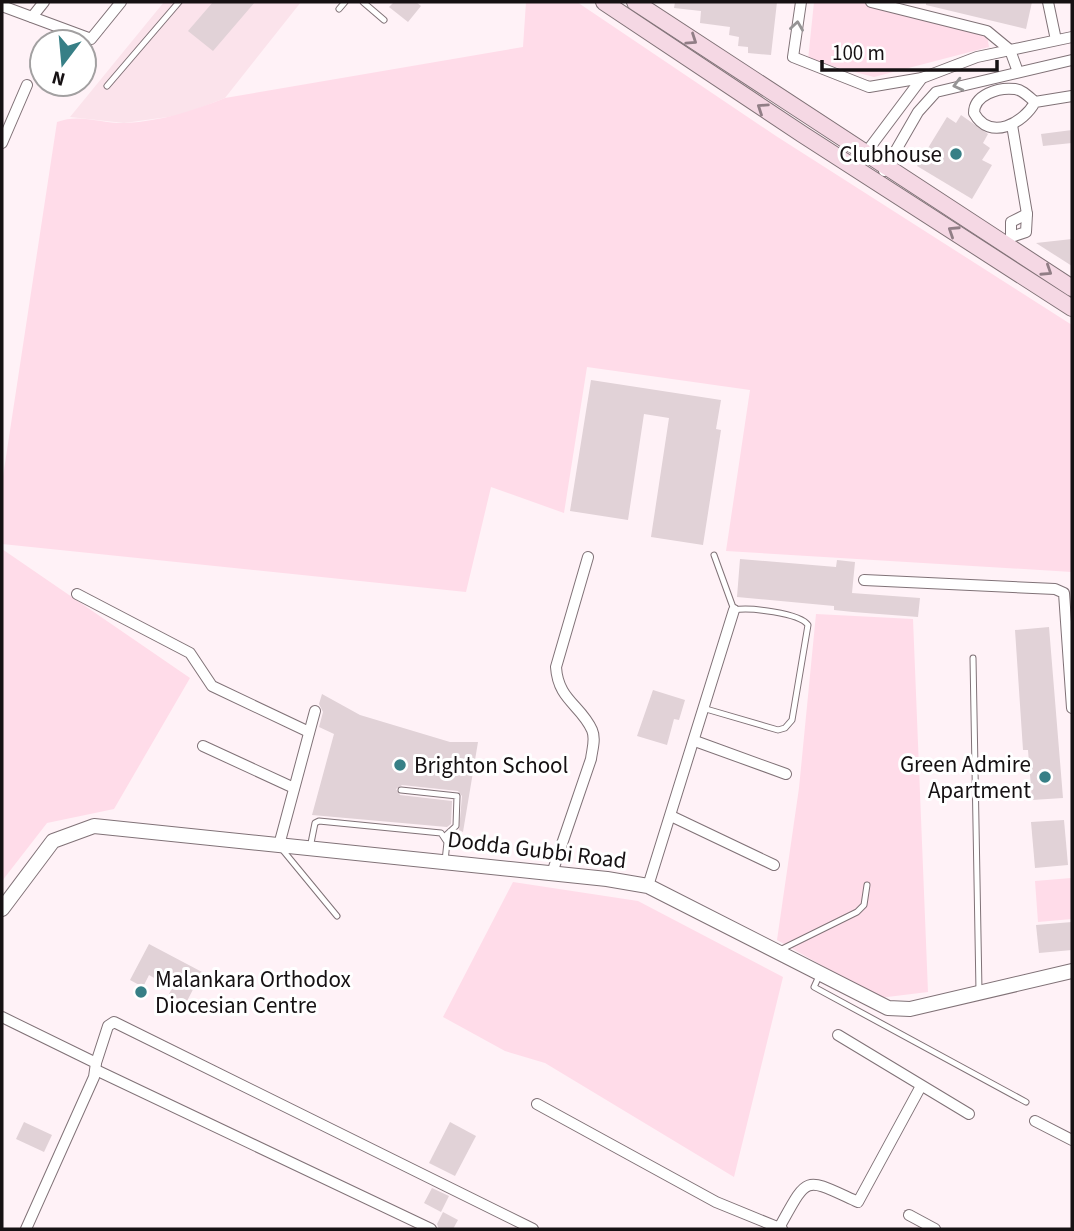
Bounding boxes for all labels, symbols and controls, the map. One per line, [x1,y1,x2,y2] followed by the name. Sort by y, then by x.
[790,20,805,32] one-way arrow
[28,28,98,98] north arrow
[822,28,997,72] scale bar
[684,32,697,44] one-way arrow
[832,38,885,68] text: 100 m
[49,63,69,93] text: N
[952,77,964,91] one-way arrow
[757,103,770,116] one-way arrow
[839,138,942,171] place label: Clubhouse
[948,146,964,162] marker: Clubhouse
[948,227,961,240] one-way arrow
[1039,263,1052,276] one-way arrow
[900,748,1031,807] place label: Green Admire Apartment
[414,749,568,782] place label: Brighton School
[392,757,408,773] marker: Brighton School
[1037,769,1053,785] marker: Green Admire Apartment
[446,823,628,877] street label: Dodda Gubbi Road
[155,963,351,1022] place label: Malankara Orthodox Diocesian Centre
[133,984,149,1000] marker: Malankara Orthodox Diocesian Centre

